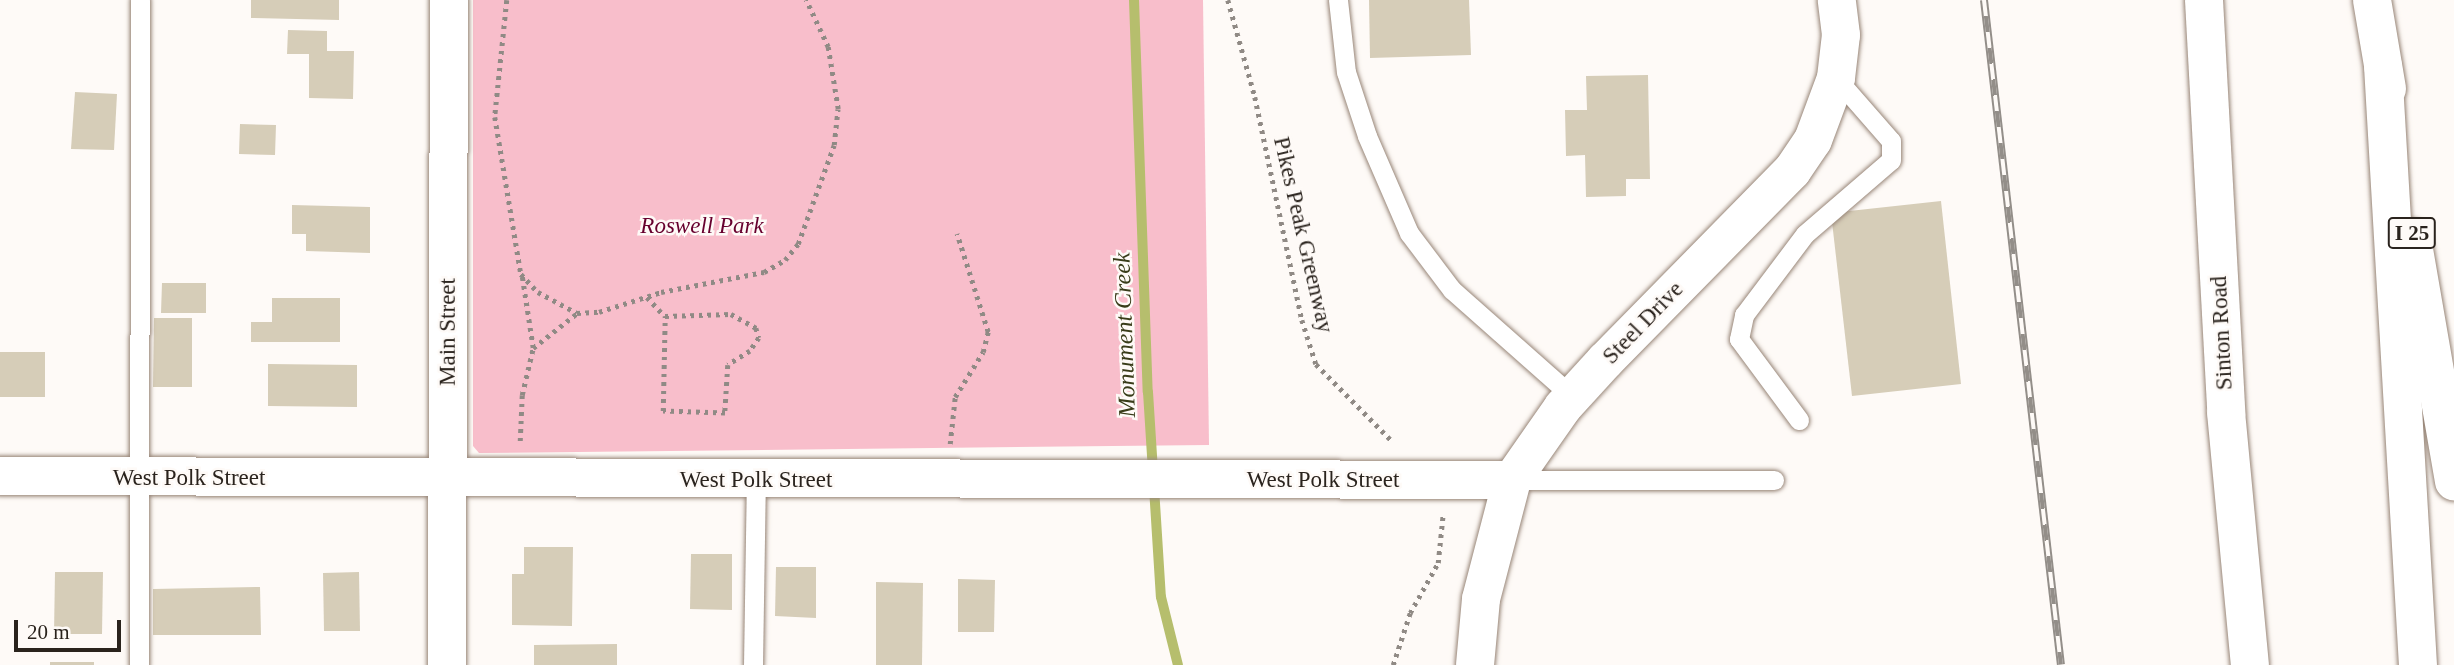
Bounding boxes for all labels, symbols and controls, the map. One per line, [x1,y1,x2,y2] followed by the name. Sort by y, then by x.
[1267,134,1339,336] street label: Pikes Peak Greenway
[640,212,764,240] park label: Roswell Park
[2388,216,2436,250] road number: I 25
[1108,252,1142,418] water label: Monument Creek
[2205,275,2239,391] street label: Sinton Road
[1597,276,1689,370] street label: Steel Drive
[434,278,462,386] street label: Main Street
[113,464,265,492] street label: West Polk Street
[680,466,832,494] street label: West Polk Street
[1247,466,1399,494] street label: West Polk Street
[18,606,124,650] scale bar
[27,620,70,644] text: 20 m

